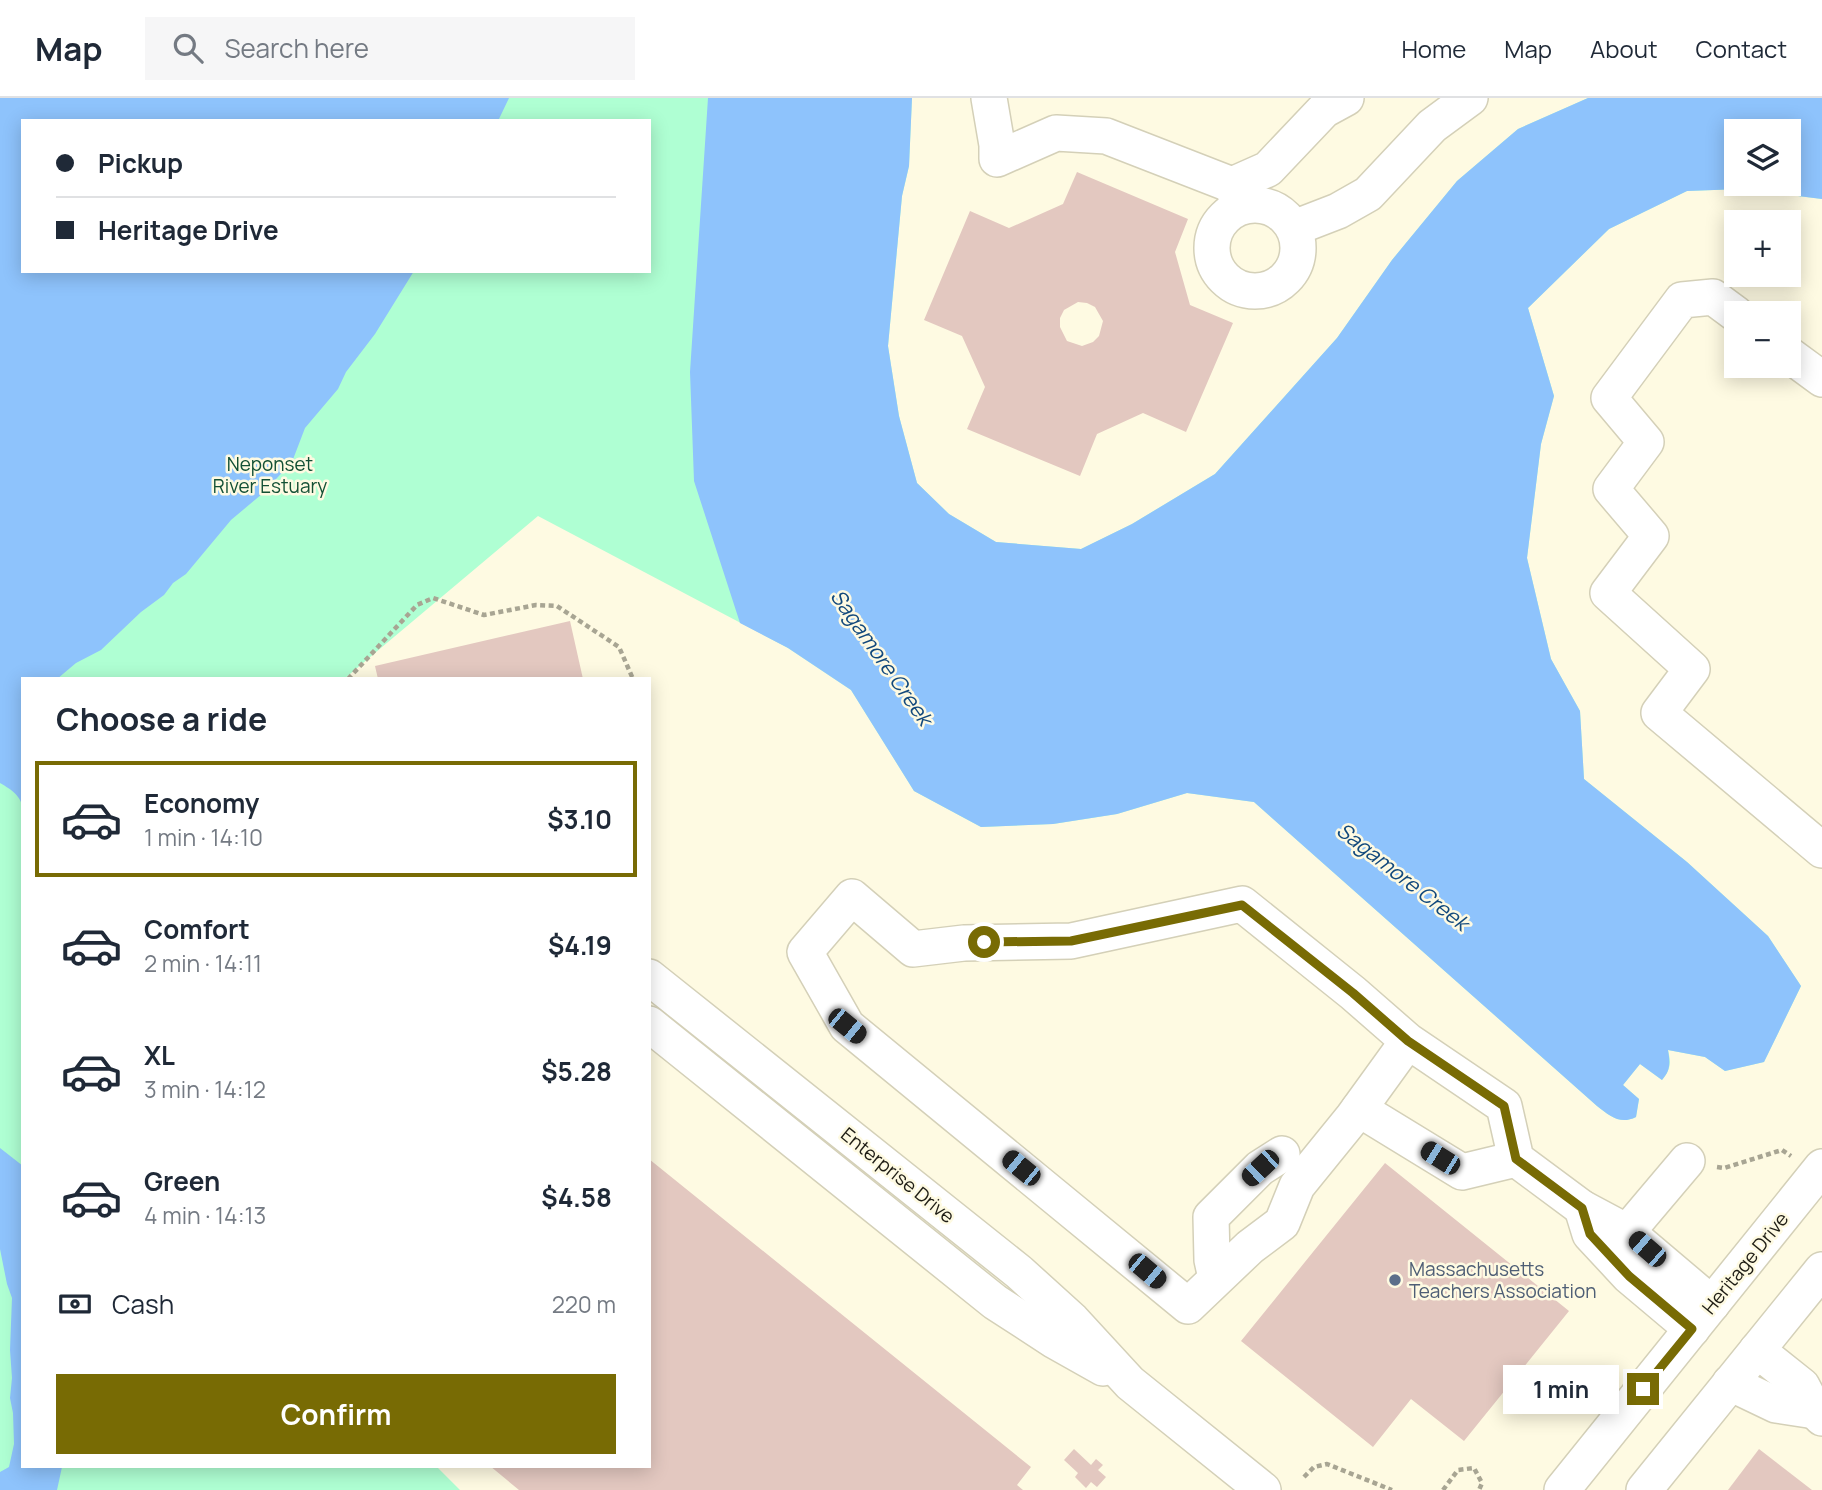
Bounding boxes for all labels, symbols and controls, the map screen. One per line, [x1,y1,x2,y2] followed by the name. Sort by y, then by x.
[145,17,635,80] search box
[35,26,103,71] text: Map
[169,29,207,67] icon: search
[225,30,369,66] text: Search here
[1401,32,1466,65] text: Home
[1504,32,1552,65] text: Map
[1590,32,1658,65] text: About
[1696,32,1787,65] text: Contact
[1724,119,1801,378] map controls
[1724,119,1801,196] button: layers
[98,145,183,181] text: Pickup
[1724,210,1801,287] button: +
[98,212,279,248] text: Heritage Drive
[1724,301,1801,378] button: −
[213,451,327,499] park label: Neponset River Estuary
[825,583,941,733] water label: Sagamore Creek
[56,697,267,741] text: Choose a ride
[144,785,259,821] text: Economy
[60,788,123,851] icon: car
[547,801,612,837] text: $3.10
[1331,816,1477,938] water label: Sagamore Creek
[144,821,263,853] text: 1 min · 14:10
[144,911,250,947] text: Comfort
[60,914,123,977] icon: car
[968,926,1000,958] route start
[548,927,612,963] text: $4.19
[144,947,262,979] text: 2 min · 14:11
[825,1005,870,1047] car
[144,1037,175,1073] text: XL
[60,1040,123,1103] icon: car
[541,1053,612,1089] text: $5.28
[144,1073,266,1105] text: 3 min · 14:12
[836,1121,960,1229] street label: Enterprise Drive
[1417,1138,1464,1178] car
[1238,1146,1283,1190] car
[999,1147,1044,1189] car
[144,1163,220,1199] text: Green
[60,1166,123,1229] icon: car
[541,1179,612,1215] text: $4.58
[144,1199,266,1231] text: 4 min · 14:13
[1696,1207,1794,1319] street label: Heritage Drive
[1625,1227,1670,1271] car
[1125,1249,1170,1293] car
[1409,1256,1596,1304] place label: Massachusetts Teachers Association
[1387,1272,1403,1288] marker: Massachusetts Teachers Association
[56,1285,94,1323] icon: cash
[112,1286,174,1322] text: Cash
[552,1288,616,1320] text: 220 m
[1503,1364,1618,1414] callout: 1 min
[1533,1373,1589,1405] text: 1 min
[1627,1373,1659,1405] route end
[56,1374,616,1454] button: Confirm

